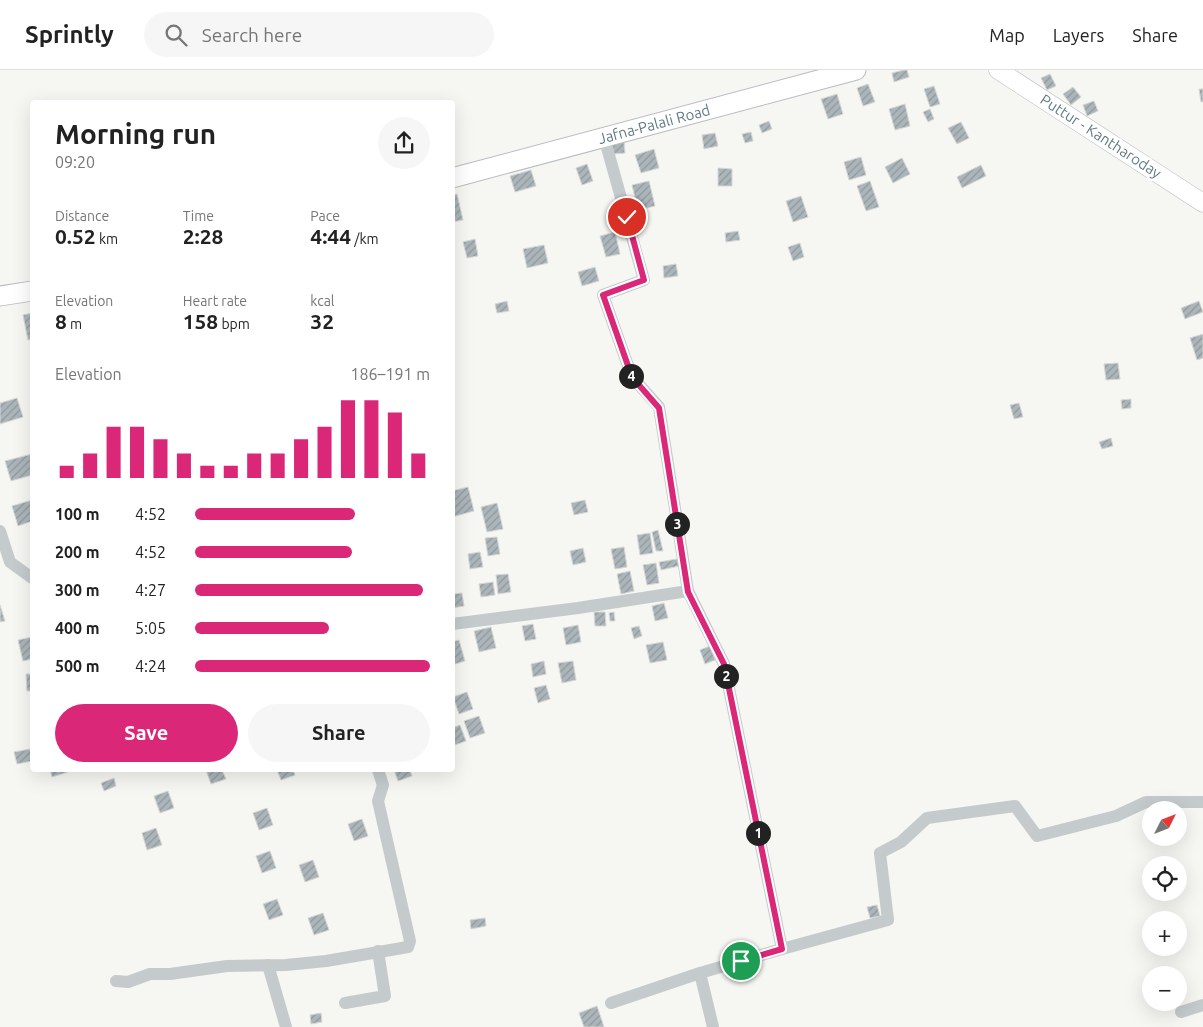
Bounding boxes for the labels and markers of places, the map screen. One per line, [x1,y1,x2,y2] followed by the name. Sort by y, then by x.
[606,196,648,238] pin
[618,364,644,388] pin: 4
[664,512,690,536] pin: 3
[714,664,738,688] pin: 2
[746,820,770,846] pin: 1
[720,940,762,982] pin

